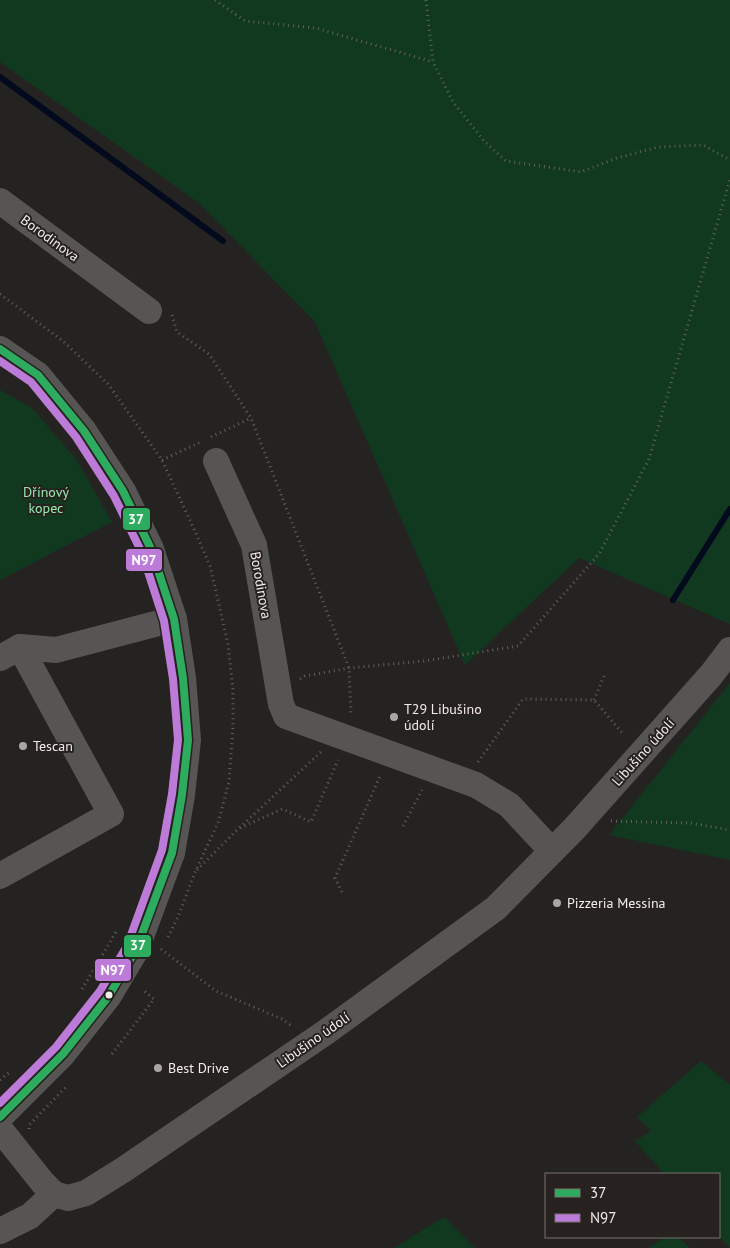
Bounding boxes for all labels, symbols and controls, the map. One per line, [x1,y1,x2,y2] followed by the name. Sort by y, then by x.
[17,211,83,265] street label: Borodinova
[23,483,69,517] park label: Dřínový kopec
[122,507,151,531] line badge: 37
[128,510,144,528] text: 37
[125,548,163,572] line badge: N97
[246,550,276,620] street label: Borodinova
[131,551,157,569] text: N97
[404,700,482,734] place label: T29 Libušino údolí
[388,711,400,723] marker: T29 Libušino údolí
[608,714,678,790] street label: Libušino údolí
[33,737,73,755] place label: Tescan
[17,740,29,752] marker: Tescan
[567,894,666,912] place label: Pizzeria Messina
[551,897,563,909] marker: Pizzeria Messina
[123,934,152,958] line badge: 37
[130,936,146,954] text: 37
[94,958,132,982] line badge: N97
[100,961,126,979] text: N97
[104,990,114,1000] unlabelled marker
[273,1008,353,1072] street label: Libušino údolí
[168,1059,229,1077] place label: Best Drive
[152,1062,164,1074] marker: Best Drive
[545,1173,720,1238] legend
[590,1183,606,1202] text: 37
[590,1208,616,1227] text: N97

